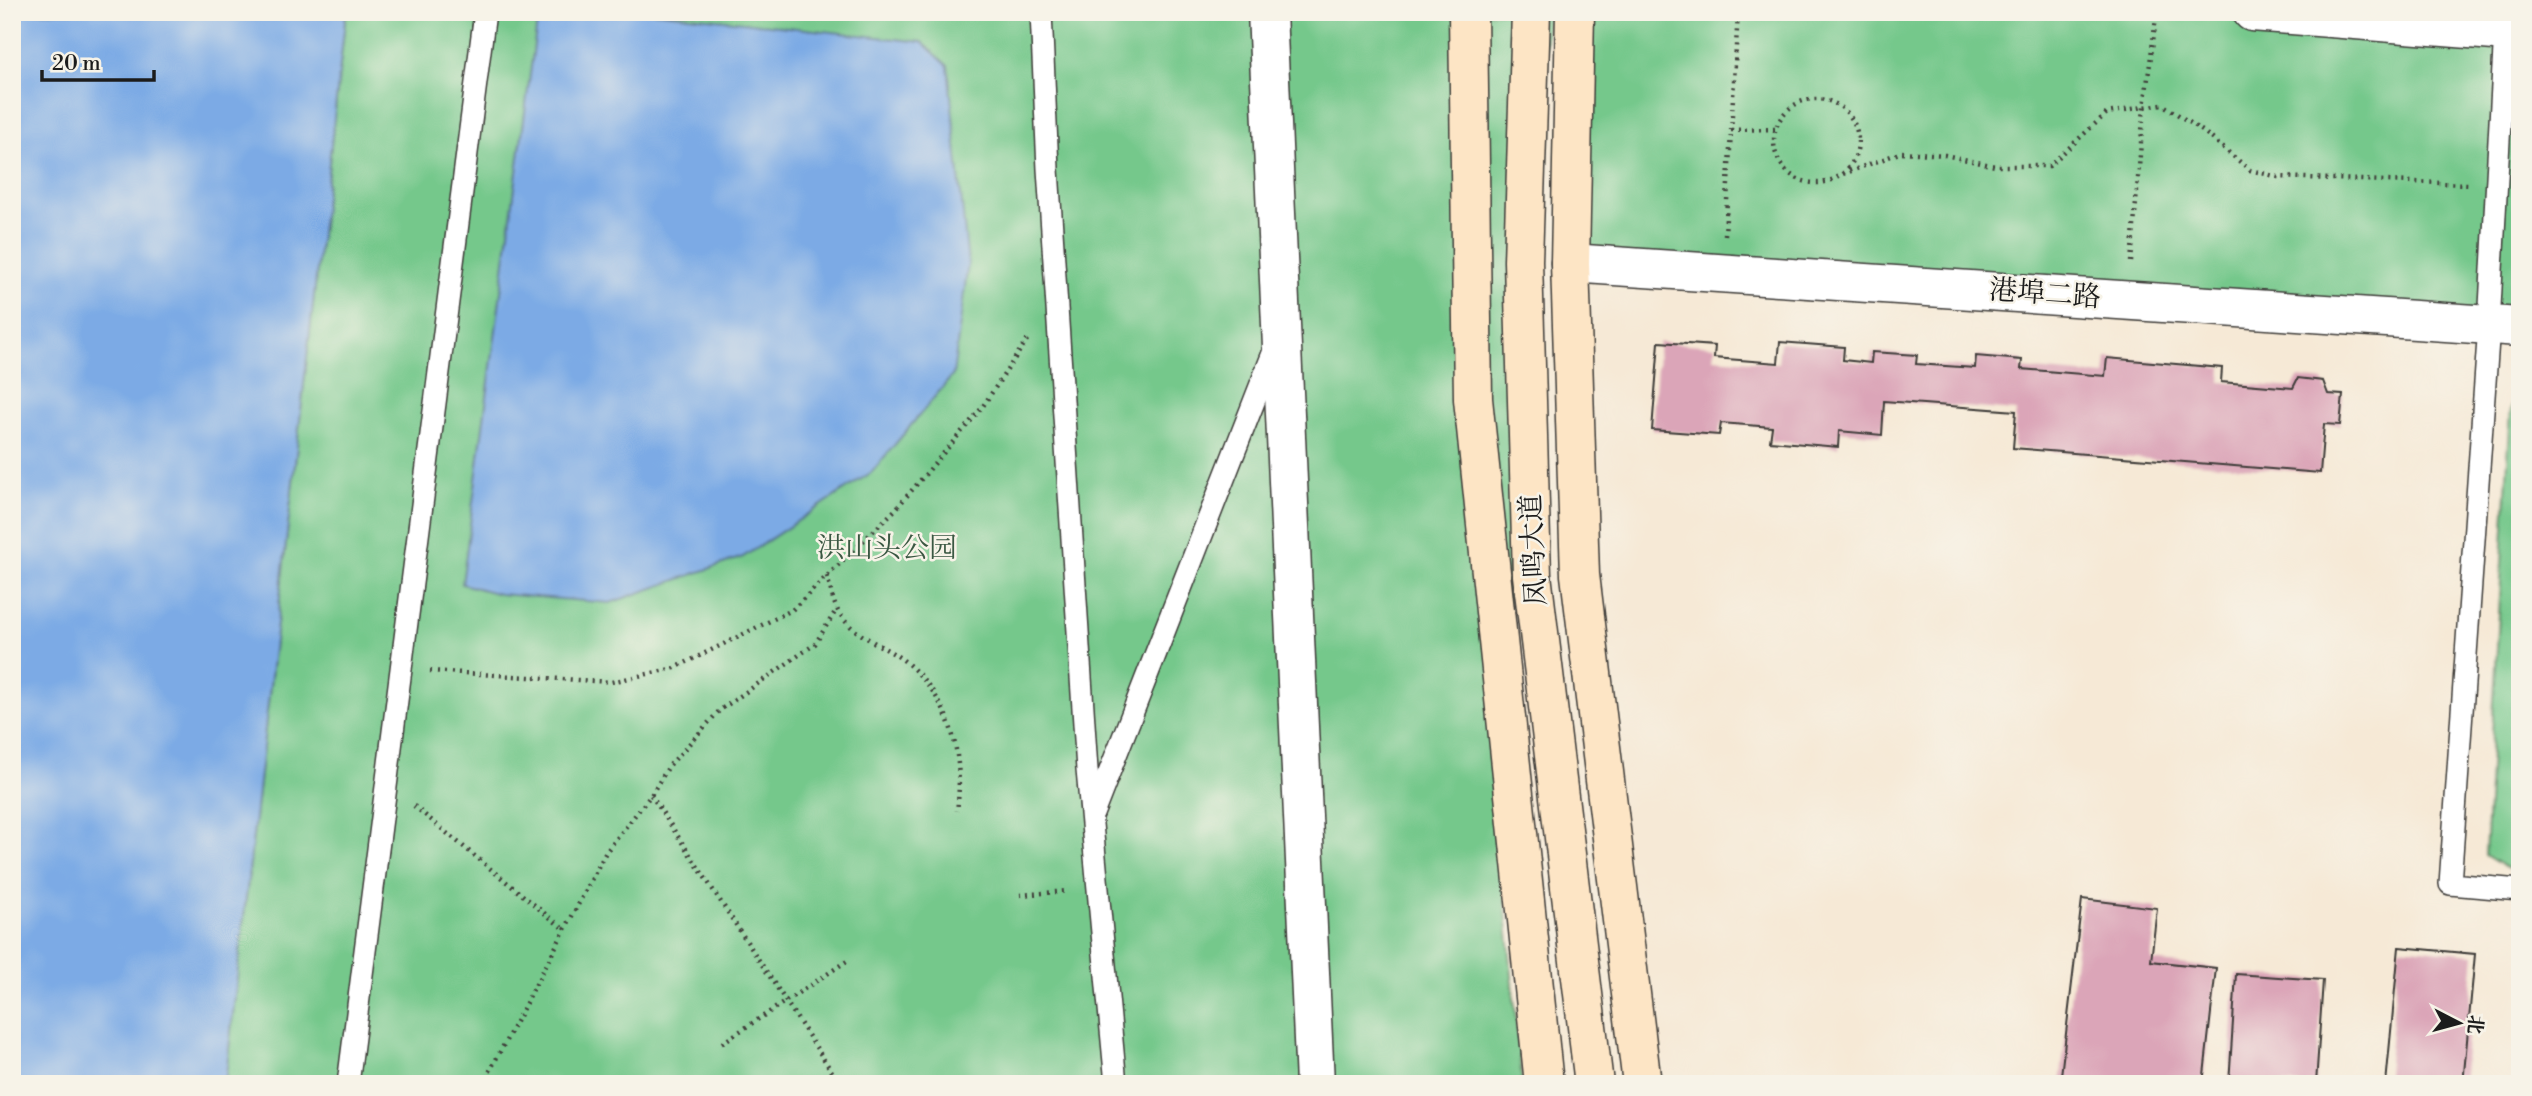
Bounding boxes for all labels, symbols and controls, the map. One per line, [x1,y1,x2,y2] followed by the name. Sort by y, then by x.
[42,38,154,82] scale bar
[52,51,101,77] text: 20 m
[1988,273,2102,315] street label: 港埠二路
[1514,493,1554,607] street label: 凤鸣大道
[817,531,957,566] park label: 洪山头公园
[2424,988,2494,1058] north arrow
[2462,1014,2488,1035] text: 北

